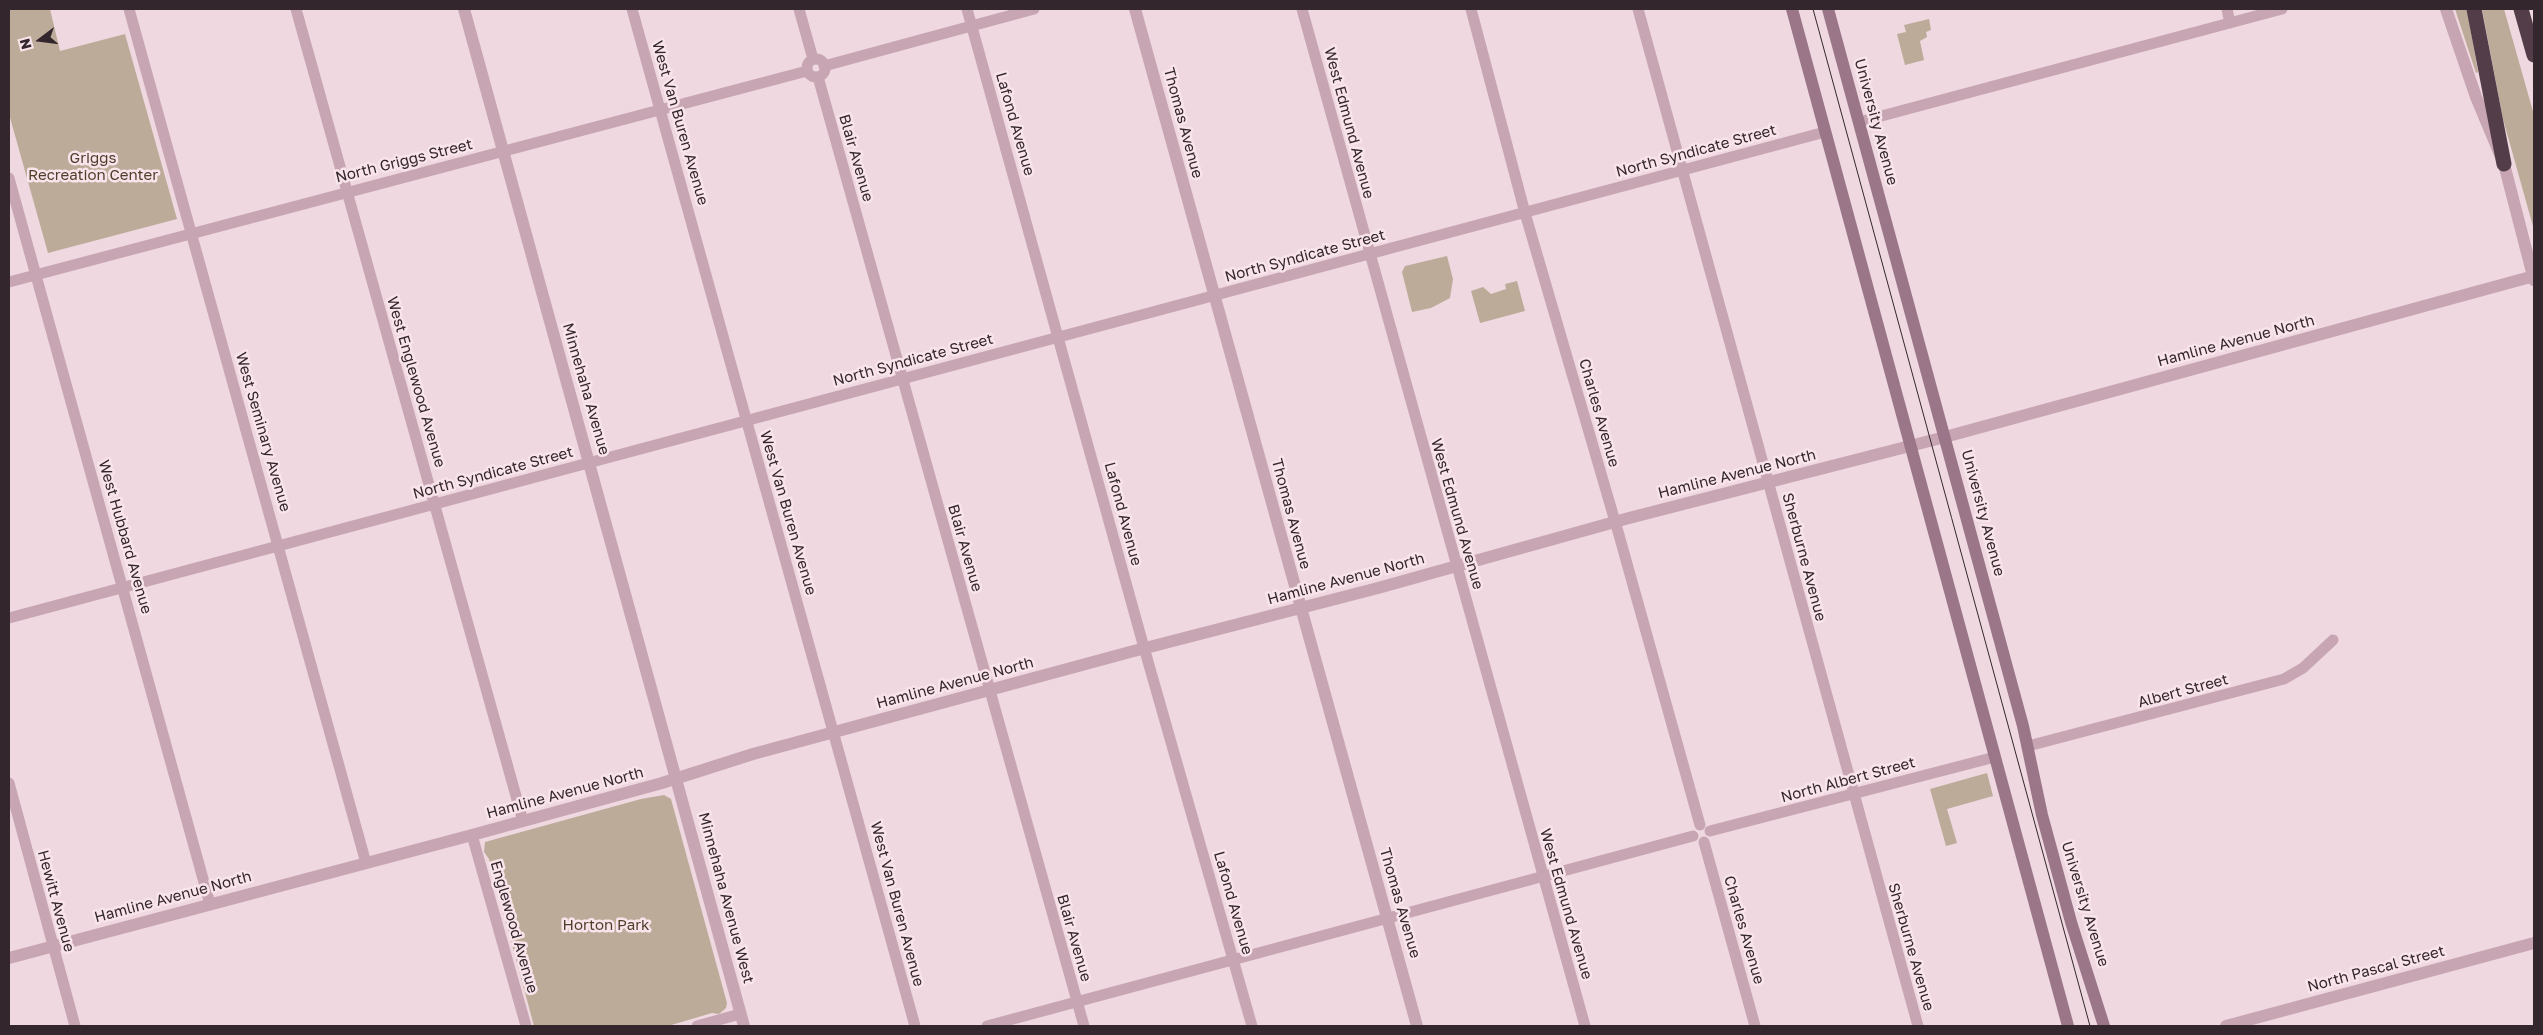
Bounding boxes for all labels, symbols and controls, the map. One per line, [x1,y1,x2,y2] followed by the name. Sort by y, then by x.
[15,15,65,65] north arrow
[15,37,35,51] text: N
[648,39,712,207] street label: West Van Buren Avenue
[1320,45,1378,201] street label: West Edmund Avenue
[1850,57,1902,187] street label: University Avenue
[1160,66,1206,180] street label: Thomas Avenue
[992,70,1038,178] street label: Lafond Avenue
[835,112,877,204] street label: Blair Avenue
[1614,121,1778,181] street label: North Syndicate Street
[334,135,474,187] street label: North Griggs Street
[28,149,158,184] park label: Griggs Recreation Center
[1223,226,1387,286] street label: North Syndicate Street
[383,294,449,470] street label: West Englewood Avenue
[2155,311,2317,371] street label: Hamline Avenue North
[559,321,613,457] street label: Minnehaha Avenue
[831,330,995,390] street label: North Syndicate Street
[232,350,294,514] street label: West Seminary Avenue
[1575,357,1623,469] street label: Charles Avenue
[756,429,820,597] street label: West Van Buren Avenue
[1427,437,1487,591] street label: West Edmund Avenue
[411,443,575,503] street label: North Syndicate Street
[1656,446,1818,502] street label: Hamline Avenue North
[1957,448,2009,578] street label: University Avenue
[1268,457,1314,571] street label: Thomas Avenue
[94,458,156,616] street label: West Hubbard Avenue
[1101,460,1145,568] street label: Lafond Avenue
[1778,491,1830,623] street label: Sherburne Avenue
[944,502,986,594] street label: Blair Avenue
[1265,549,1427,609] street label: Hamline Avenue North
[874,653,1036,713] street label: Hamline Avenue North
[2136,670,2230,712] street label: Albert Street
[1779,753,1917,807] street label: North Albert Street
[484,763,646,823] street label: Hamline Avenue North
[694,810,758,986] street label: Minnehaha Avenue West
[866,819,928,989] street label: West Van Buren Avenue
[1536,827,1596,981] street label: West Edmund Avenue
[2057,839,2113,969] street label: University Avenue
[1376,846,1424,960] street label: Thomas Avenue
[34,848,78,954] street label: Hewitt Avenue
[1210,849,1256,957] street label: Lafond Avenue
[487,859,541,995] street label: Englewood Avenue
[92,867,254,927] street label: Hamline Avenue North
[1720,874,1768,986] street label: Charles Avenue
[1884,881,1938,1013] street label: Sherburne Avenue
[1053,892,1095,984] street label: Blair Avenue
[563,916,649,934] park label: Horton Park
[2305,942,2447,996] street label: North Pascal Street

